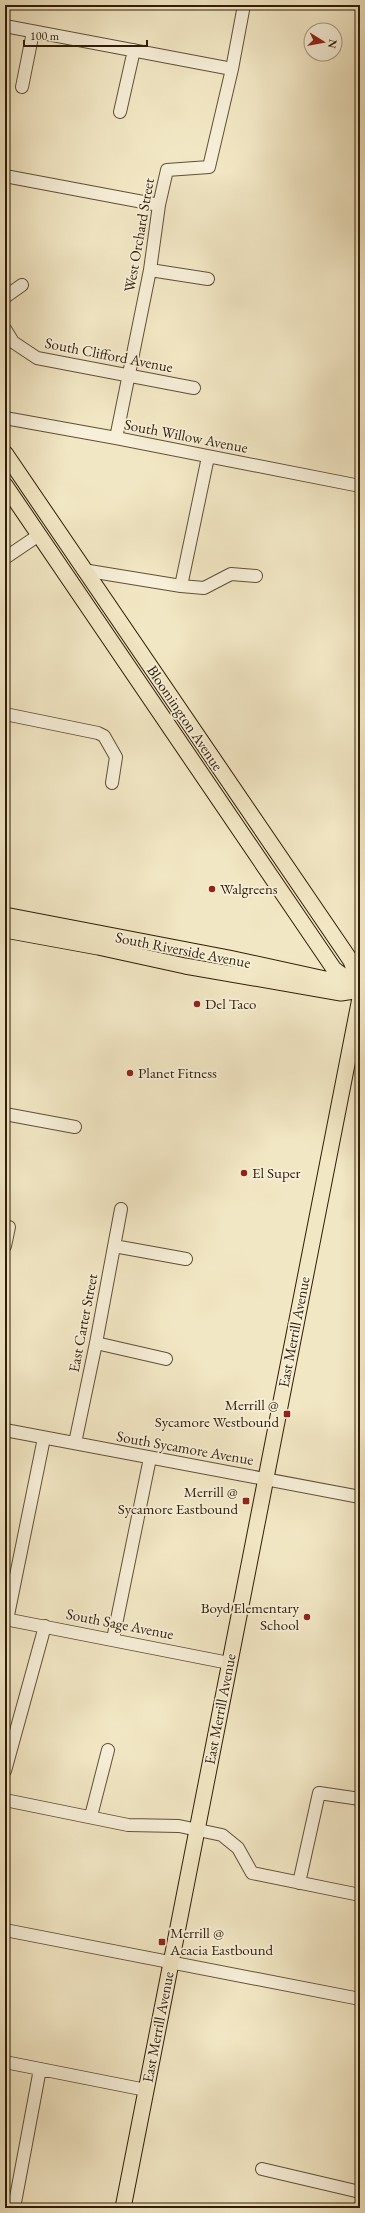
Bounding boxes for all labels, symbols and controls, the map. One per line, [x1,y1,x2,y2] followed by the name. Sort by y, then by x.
[24,22,147,48] scale bar
[303,22,343,62] north arrow
[30,28,60,44] text: 100 m
[325,38,341,50] text: N
[119,176,158,293] street label: West Orchard Street
[43,333,175,376] street label: South Clifford Avenue
[123,414,250,457] street label: South Willow Avenue
[143,661,228,774] street label: Bloomington Avenue
[220,879,278,898] place label: Walgreens
[207,884,217,894] marker: Walgreens
[114,927,252,972] street label: South Riverside Avenue
[205,994,256,1013] place label: Del Taco
[192,999,202,1009] marker: Del Taco
[138,1063,217,1082] place label: Planet Fitness
[125,1068,135,1078] marker: Planet Fitness
[252,1163,301,1182] place label: El Super
[239,1168,249,1178] marker: El Super
[64,1272,101,1374] street label: East Carter Street
[273,1275,314,1389] street label: East Merrill Avenue
[155,1395,279,1431] place label: Merrill @ Sycamore Westbound
[282,1409,292,1419] marker: Merrill @ Sycamore Westbound
[115,1426,255,1469] street label: South Sycamore Avenue
[118,1482,238,1518] place label: Merrill @ Sycamore Eastbound
[241,1496,251,1506] marker: Merrill @ Sycamore Eastbound
[201,1598,299,1634] place label: Boyd Elementary School
[65,1604,176,1643] street label: South Sage Avenue
[302,1612,312,1622] marker: Boyd Elementary School
[199,1652,240,1766] street label: East Merrill Avenue
[169,1923,274,1959] place label: Merrill @ Acacia Eastbound
[157,1937,167,1947] marker: Merrill @ Acacia Eastbound
[137,1970,178,2084] street label: East Merrill Avenue

